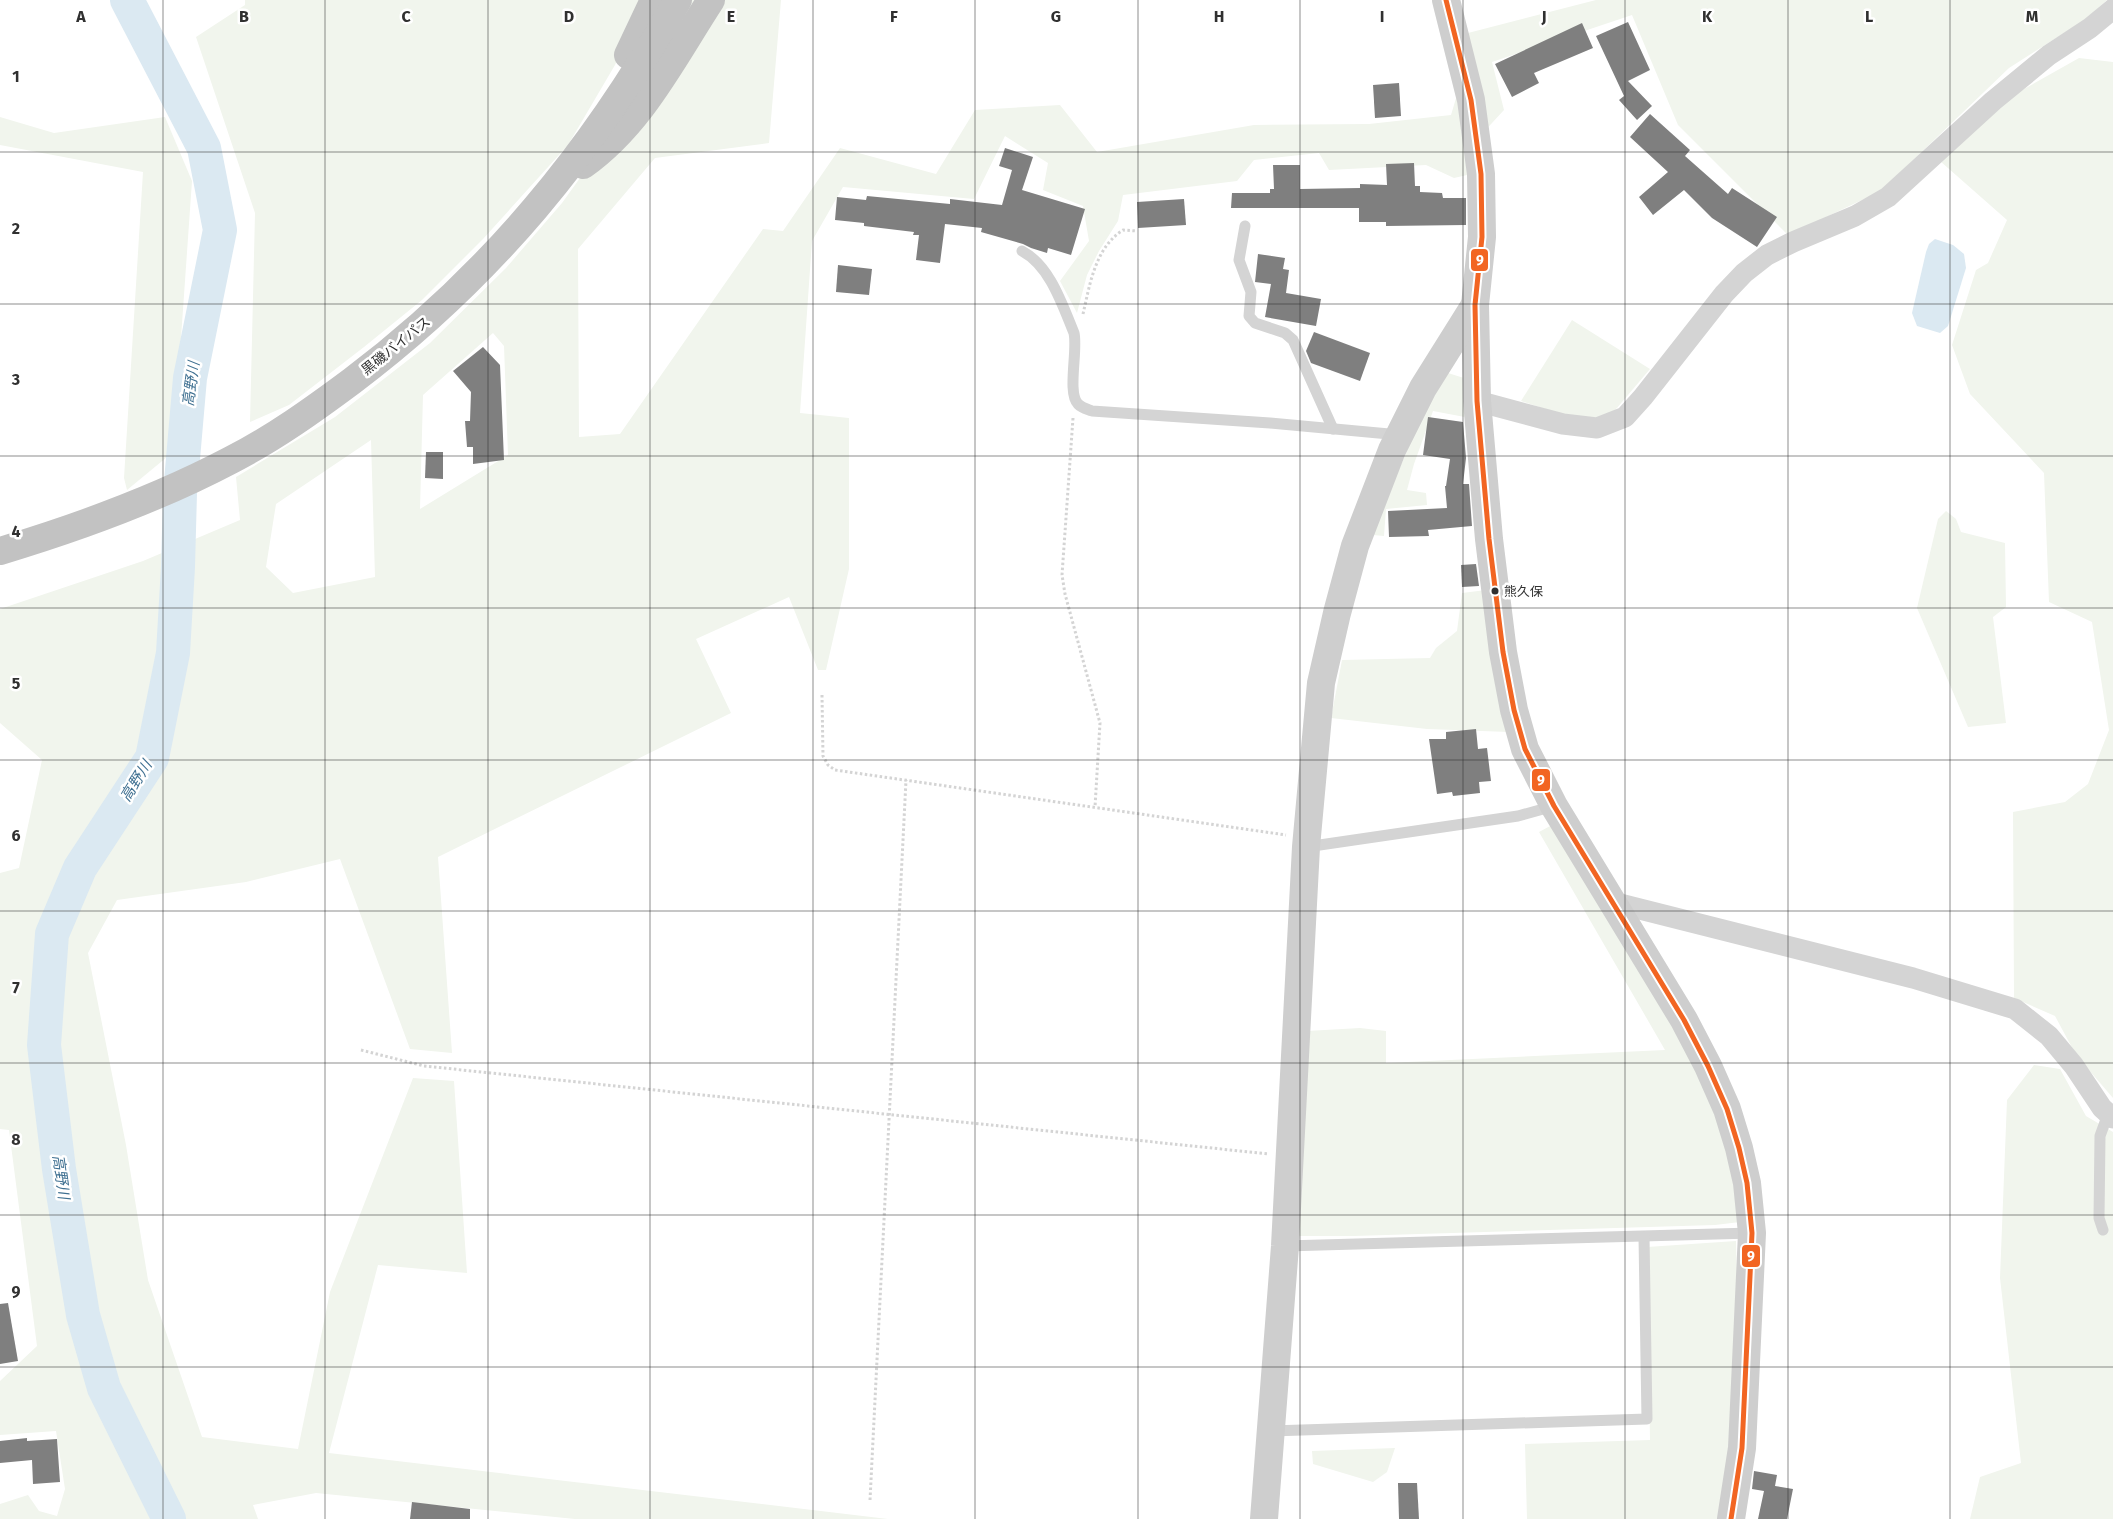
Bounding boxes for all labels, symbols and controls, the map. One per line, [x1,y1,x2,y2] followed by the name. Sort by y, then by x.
[75,7,86,26] text: A
[239,7,249,26] text: B
[401,7,411,26] text: C
[564,7,574,26] text: D
[727,7,735,26] text: E
[890,7,898,26] text: F
[1051,7,1061,26] text: G
[1214,7,1224,26] text: H
[1380,7,1384,26] text: I
[1540,7,1547,26] text: J
[1702,7,1713,26] text: K
[1865,7,1873,26] text: L
[2026,7,2039,26] text: M
[12,67,20,86] text: 1
[12,219,20,238] text: 2
[1470,248,1489,272] line badge: 9
[1476,252,1484,269] text: 9
[358,313,434,379] street label: 黒磯バイパス
[179,358,203,408] water label: 高野川
[11,370,20,389] text: 3
[11,522,21,541] text: 4
[1504,584,1543,599] place label: 熊久保
[1490,586,1500,596] marker: 熊久保
[12,674,21,693] text: 5
[116,755,157,805] water label: 高野川
[1531,768,1551,792] line badge: 9
[1537,772,1545,789] text: 9
[11,826,21,845] text: 6
[12,978,20,997] text: 7
[11,1130,21,1149] text: 8
[49,1153,73,1203] water label: 高野川
[1741,1244,1761,1268] line badge: 9
[1747,1248,1755,1265] text: 9
[12,1282,21,1301] text: 9

